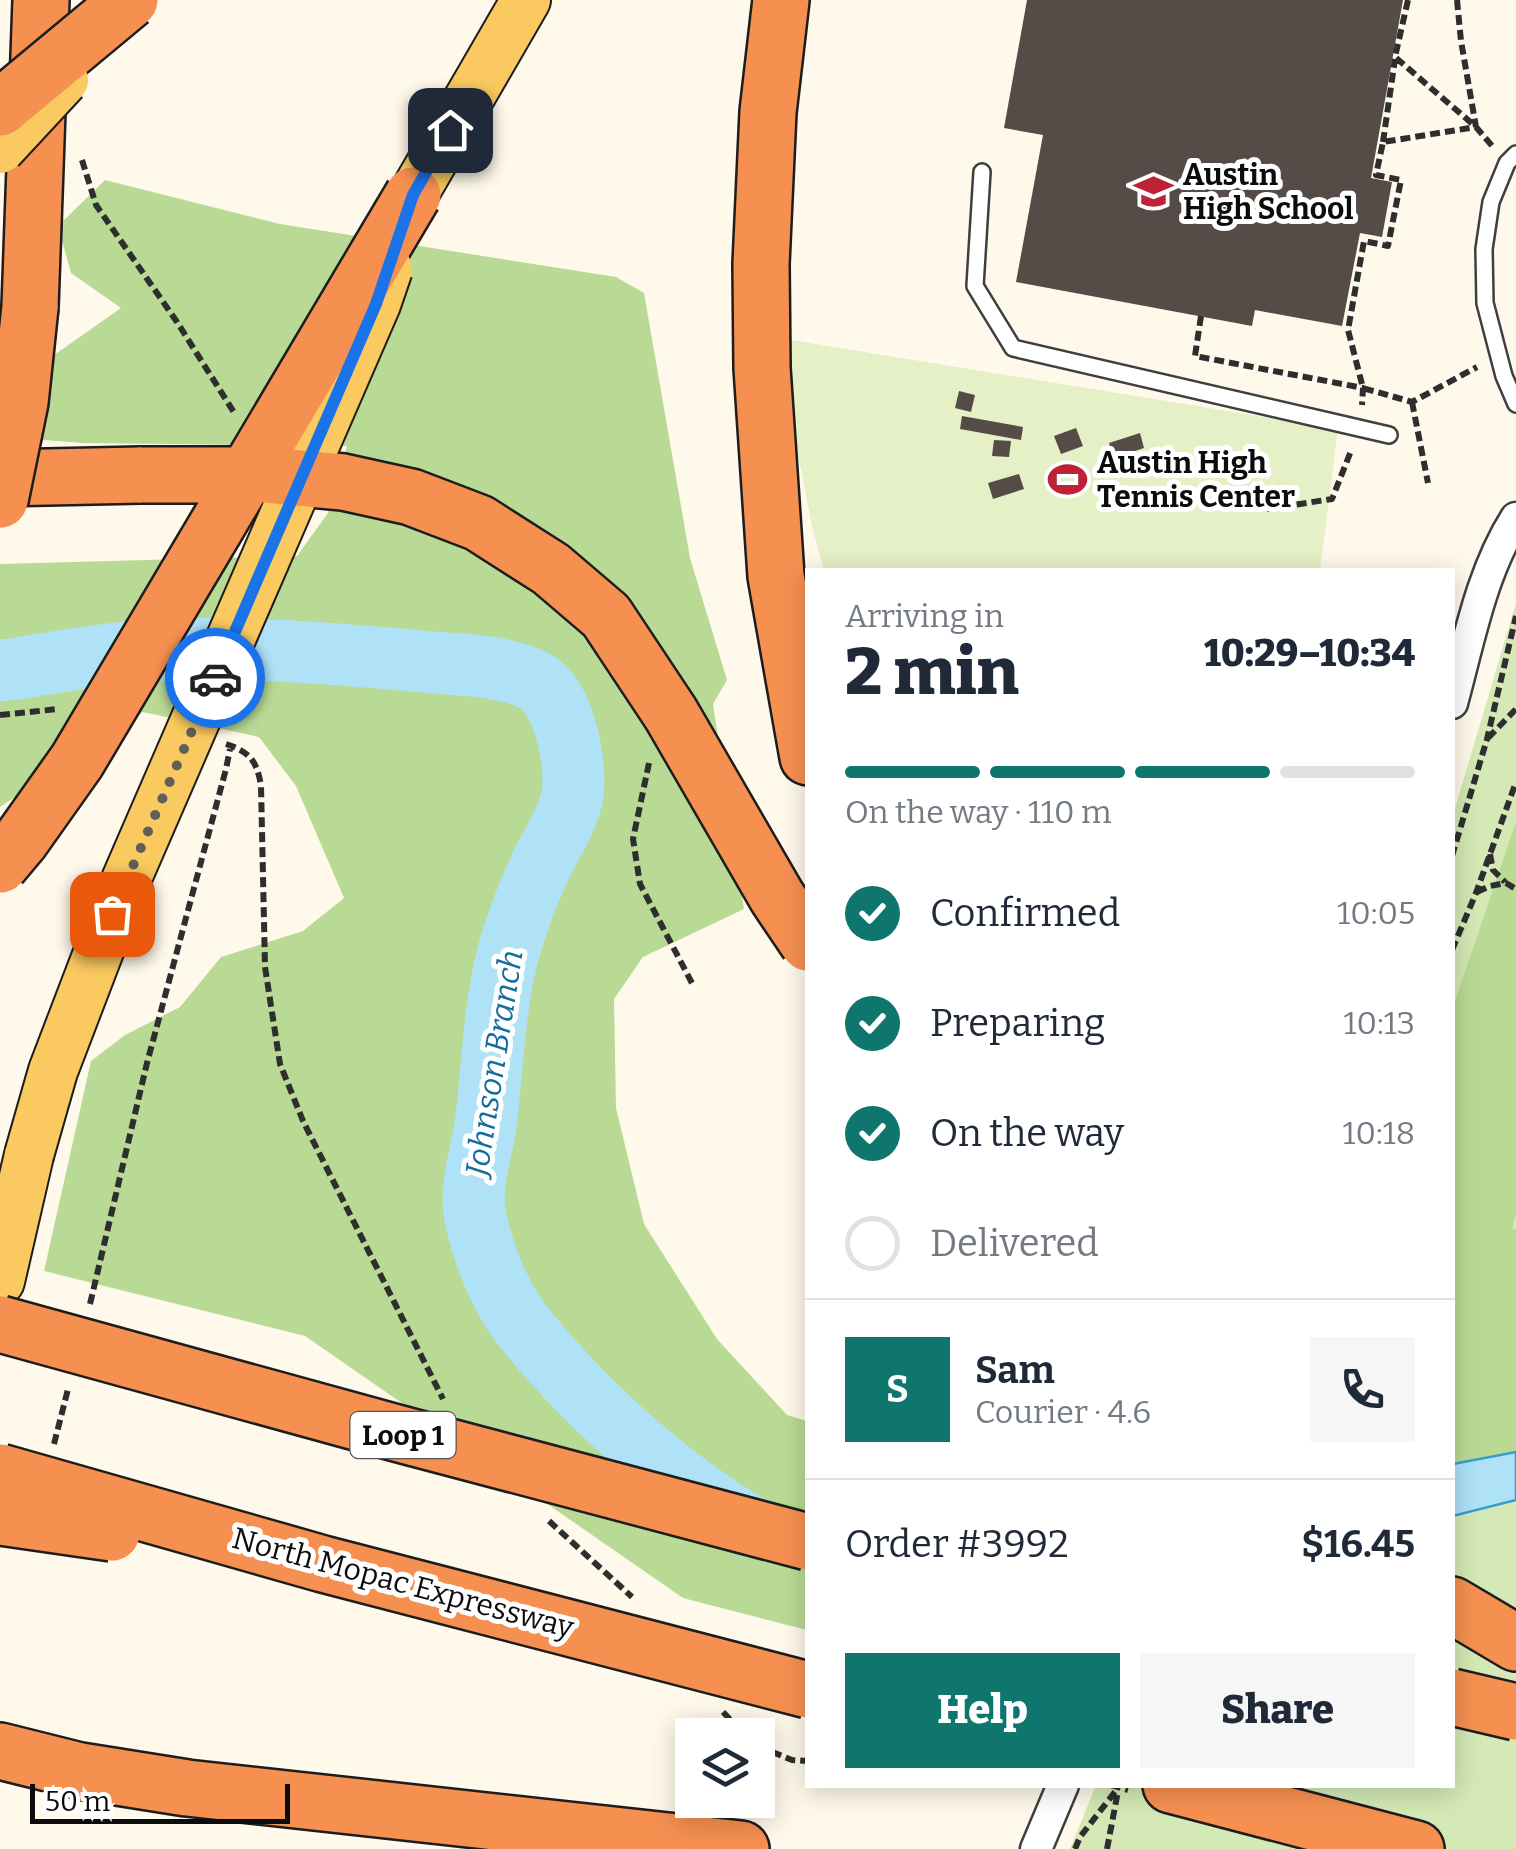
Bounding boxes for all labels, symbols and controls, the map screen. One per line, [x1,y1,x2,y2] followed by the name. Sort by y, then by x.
[408,88,493,173] pin
[423,103,478,158] icon: home
[1183,157,1354,227] place label: Austin High School
[1132,171,1174,213] school or university icon: Austin High School
[1097,445,1295,515] place label: Austin High Tennis Center
[1046,459,1088,501] sports icon: Austin High Tennis Center
[845,597,1004,635] text: Arriving in
[165,628,265,728] courier
[1204,630,1415,676] text: 10:29–10:34
[845,633,1019,711] text: 2 min
[188,651,243,706] icon: car
[845,793,1111,831] text: On the way · 110 m
[70,872,155,957] pin
[845,886,900,941] icon: check
[85,887,140,942] icon: bag
[930,890,1120,936] text: Confirmed
[1337,894,1415,932] text: 10:05
[457,947,531,1182] water label: Johnson Branch
[845,996,900,1051] icon: check
[930,1000,1105,1046] text: Preparing
[1344,1004,1415,1042] text: 10:13
[845,1106,900,1161] icon: check
[930,1110,1124,1156] text: On the way
[1343,1114,1415,1152] text: 10:18
[930,1220,1099,1266] text: Delivered
[1310,1337,1415,1442] button: phone
[975,1347,1055,1393] text: Sam
[886,1366,909,1412] text: S
[975,1393,1151,1431] text: Courier · 4.6
[350,1412,456,1458] road number: Loop 1
[228,1520,578,1646] street label: North Mopac Expressway
[845,1521,1069,1567] text: Order #3992
[1301,1521,1415,1567] text: $16.45
[845,1653,1120,1768] button: Help
[1140,1653,1415,1768] button: Share
[675,1718,775,1818] map controls
[675,1718,775,1818] button: layers
[30,1779,290,1824] scale bar
[45,1785,110,1818] text: 50 m

